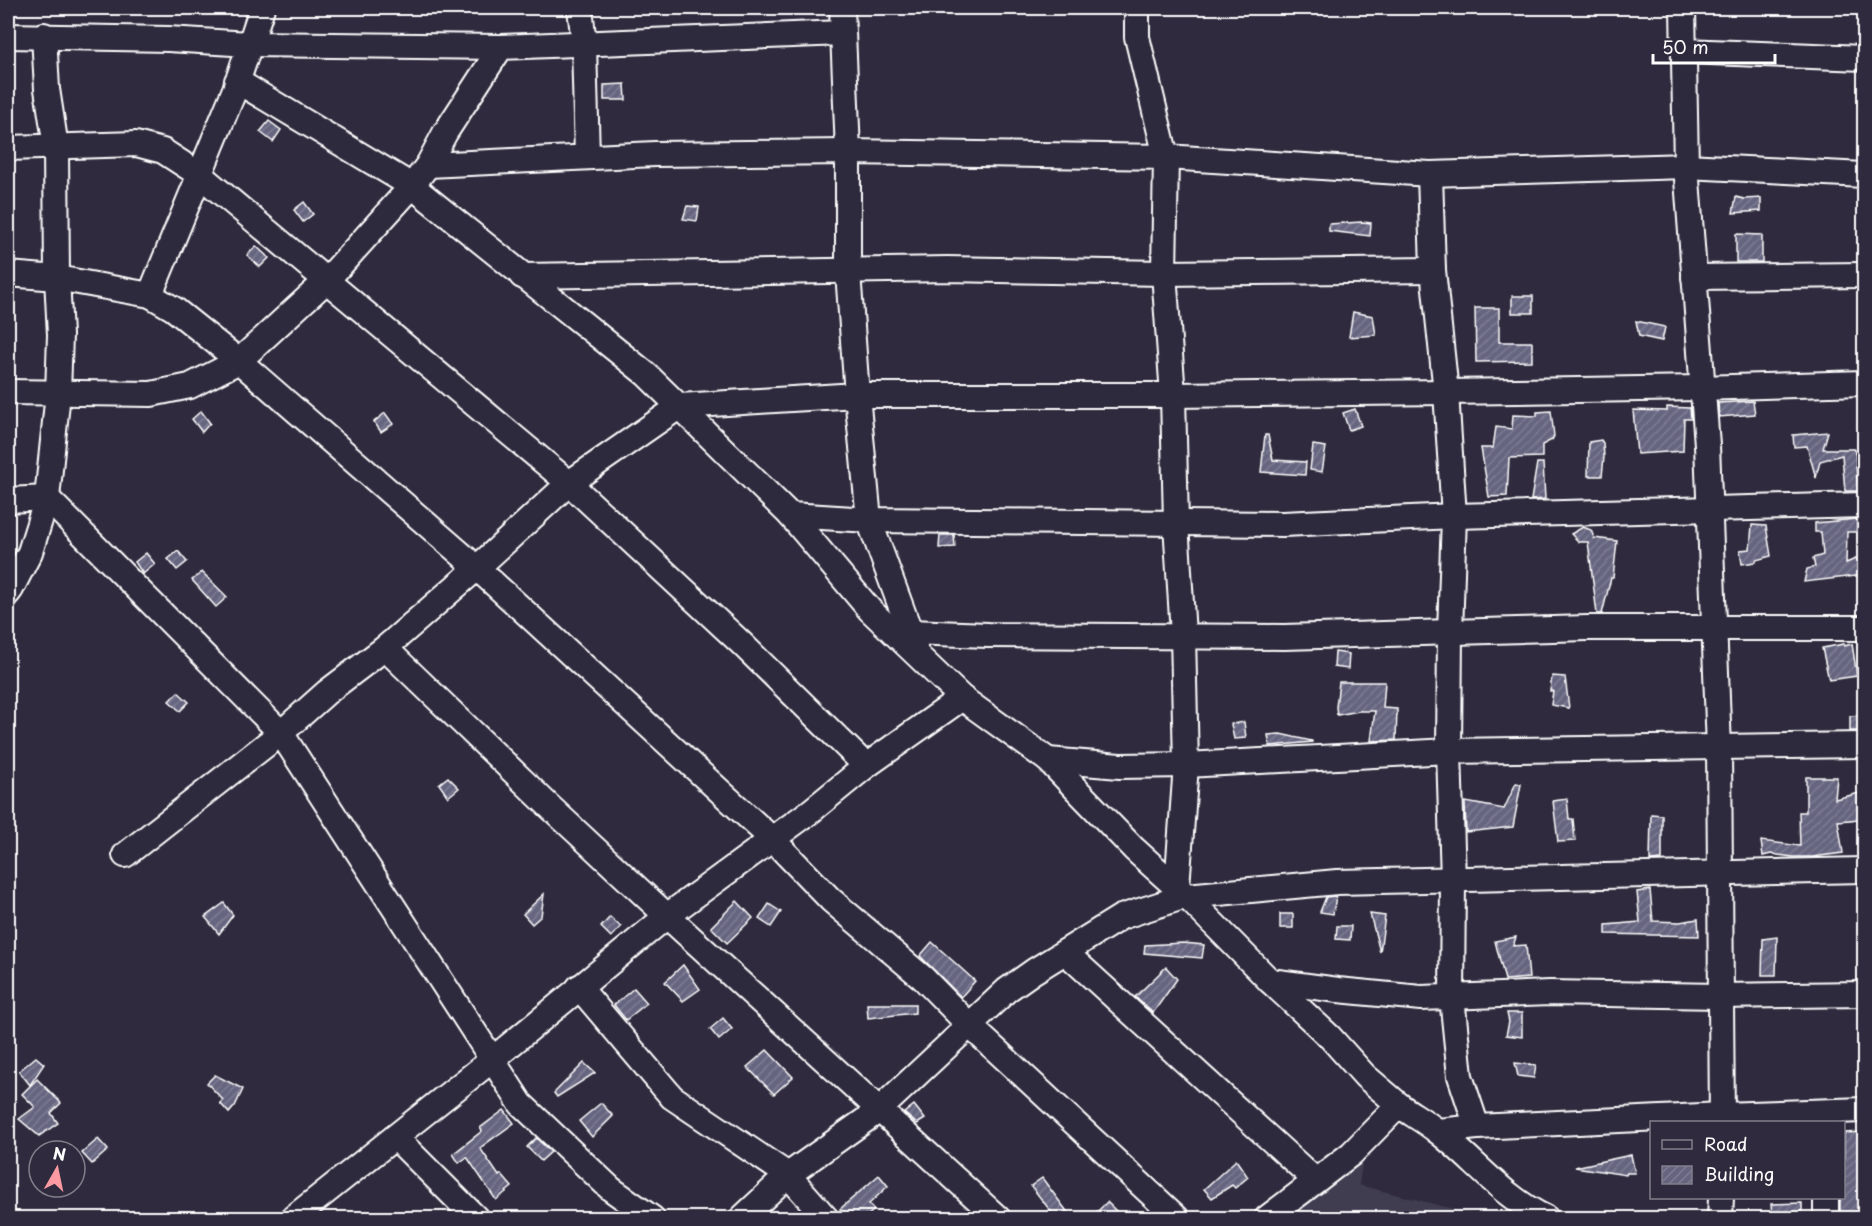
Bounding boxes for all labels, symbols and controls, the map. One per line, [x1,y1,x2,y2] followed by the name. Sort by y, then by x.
[1653,27,1774,65] scale bar
[1662,33,1709,60] text: 50 m
[1650,1121,1845,1199] legend
[1704,1130,1748,1157] text: Road
[27,1139,87,1199] north arrow
[51,1140,68,1166] text: N
[1704,1160,1774,1187] text: Building

